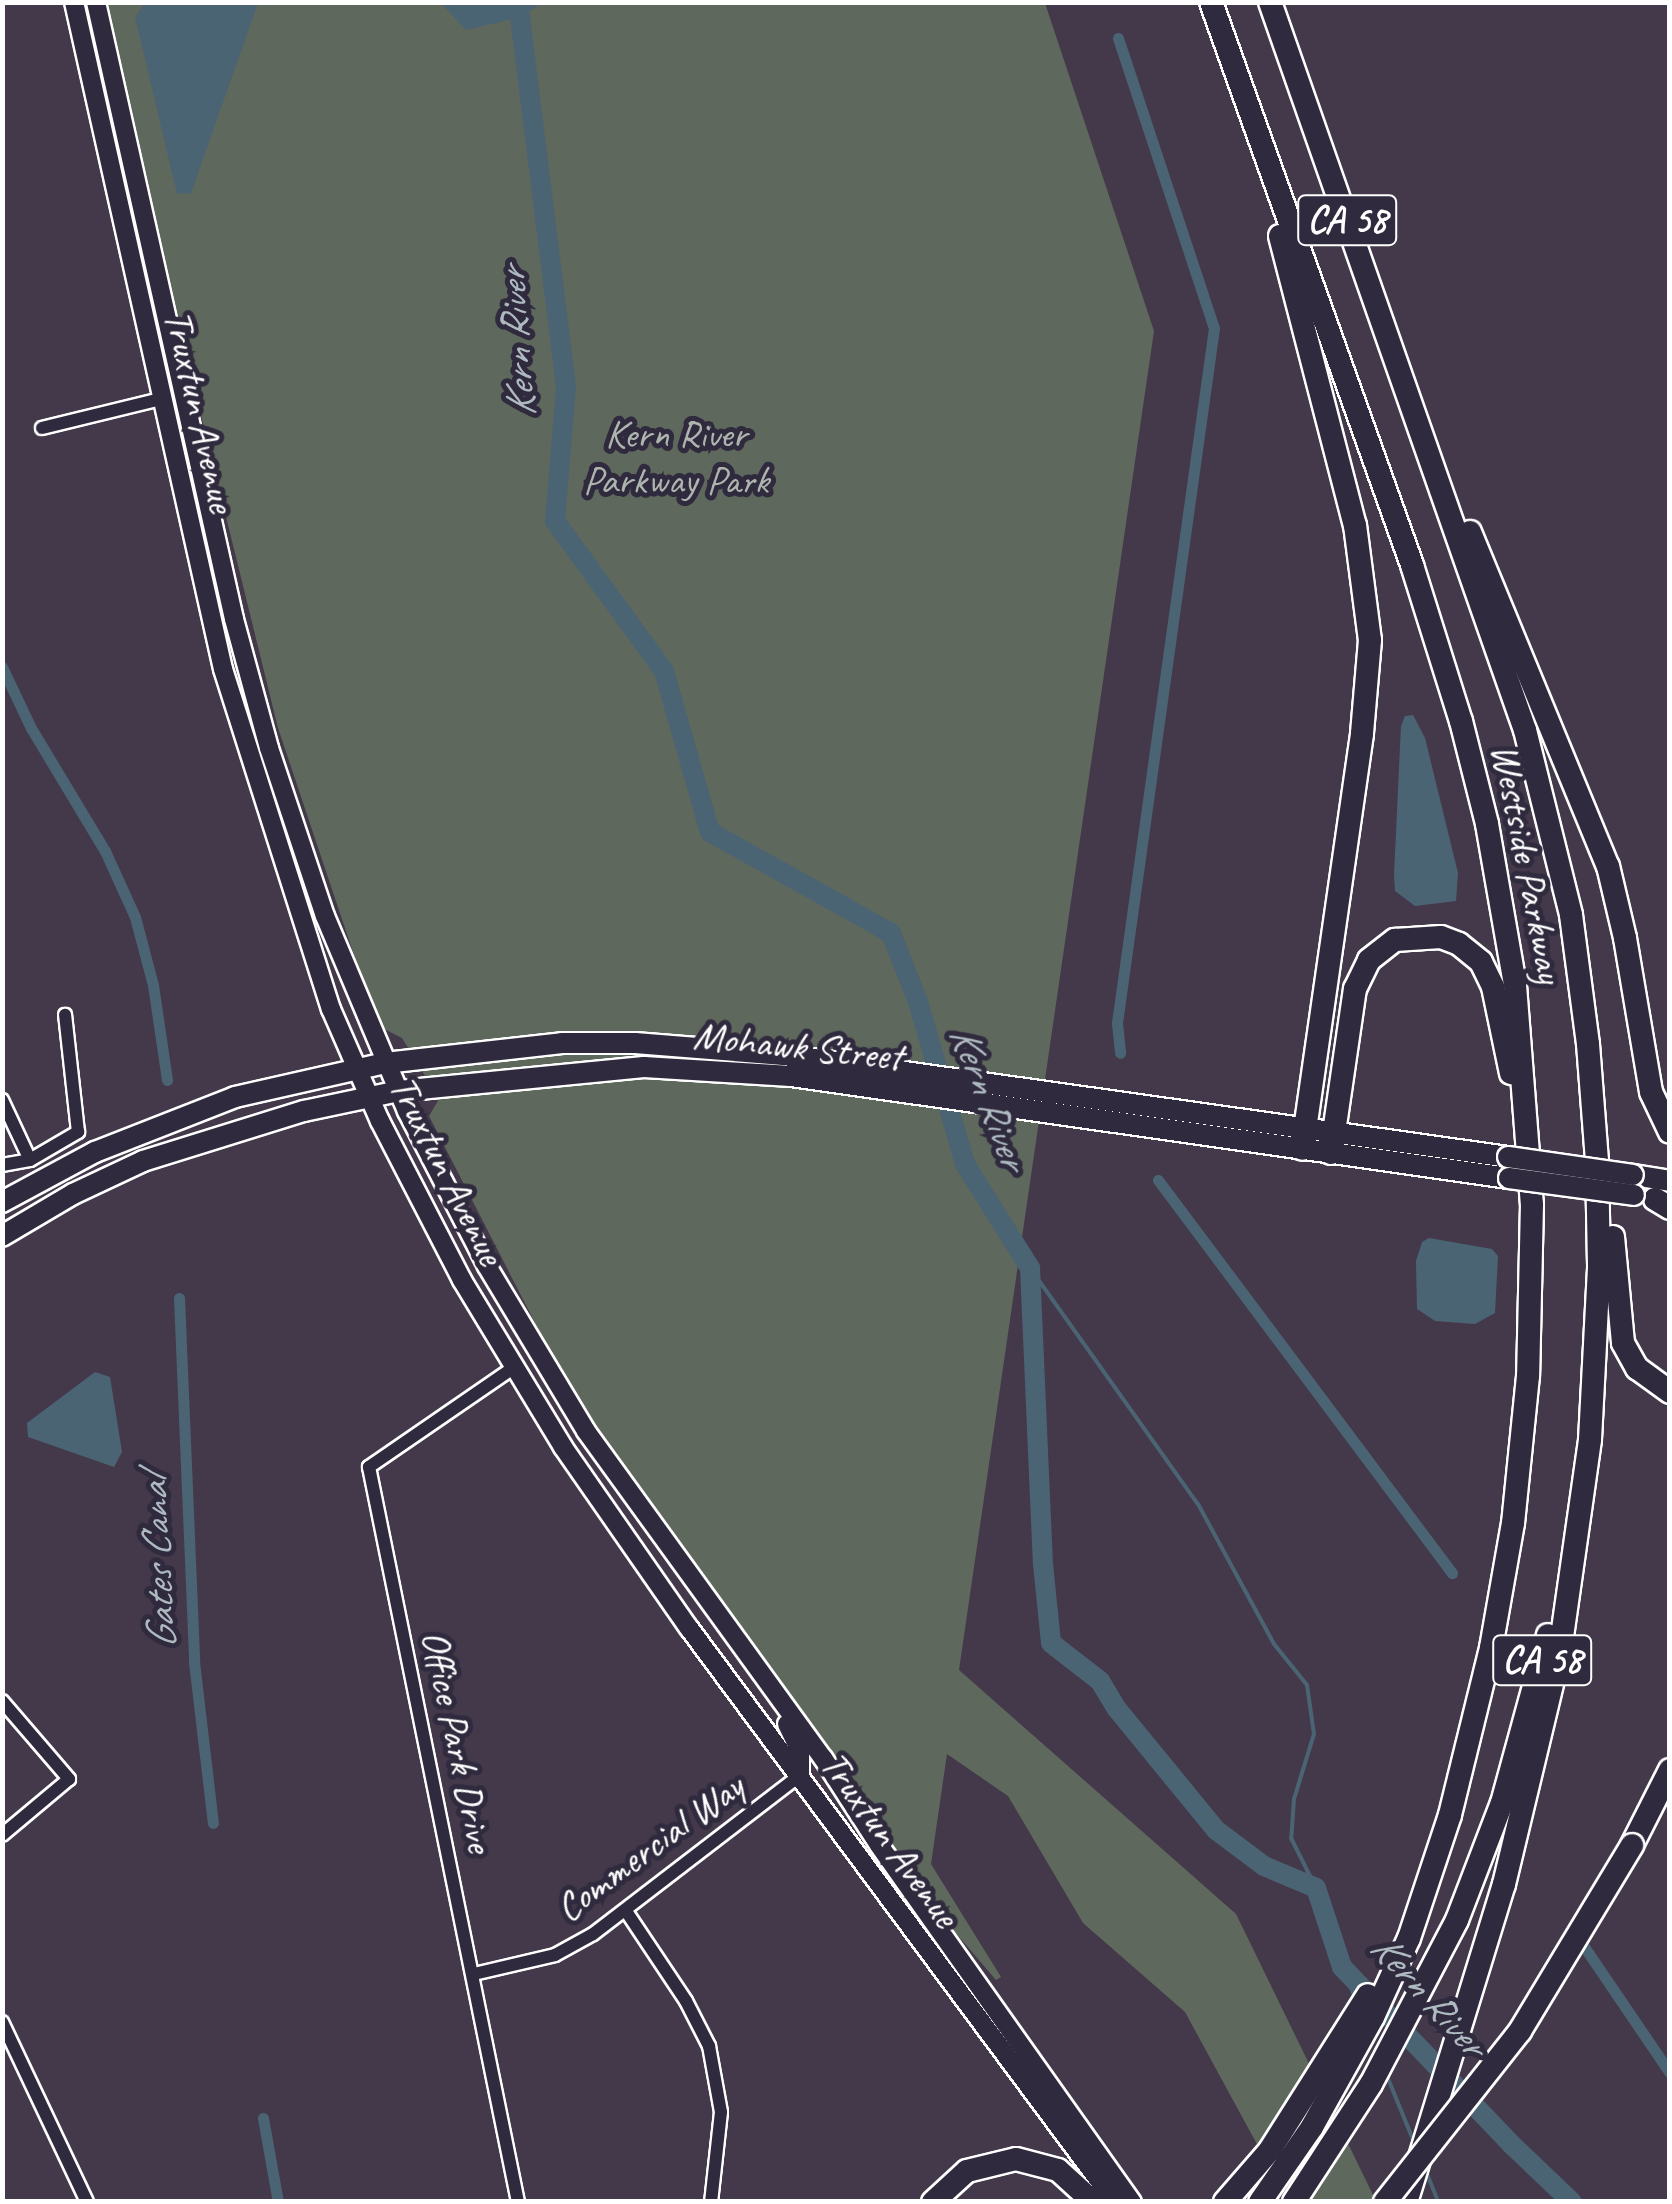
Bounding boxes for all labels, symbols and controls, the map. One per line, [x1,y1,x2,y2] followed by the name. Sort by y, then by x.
[1297,187,1397,253] road number: CA 58
[487,266,547,420] water label: Kern River
[153,305,247,517] street label: Truxtun Avenue
[583,410,769,504] park label: Kern River Parkway Park
[1481,739,1575,987] street label: Westside Parkway
[691,1011,905,1081] street label: Mohawk Street
[937,1018,1039,1176] water label: Kern River
[379,1067,515,1273] street label: Truxtun Avenue
[128,1476,188,1650] water label: Gates Canal
[411,1625,505,1857] street label: Office Park Drive
[1492,1627,1592,1693] road number: CA 58
[810,1742,970,1936] street label: Truxtun Avenue
[545,1762,753,1932] street label: Commercial Way
[1359,1922,1497,2068] water label: Kern River

